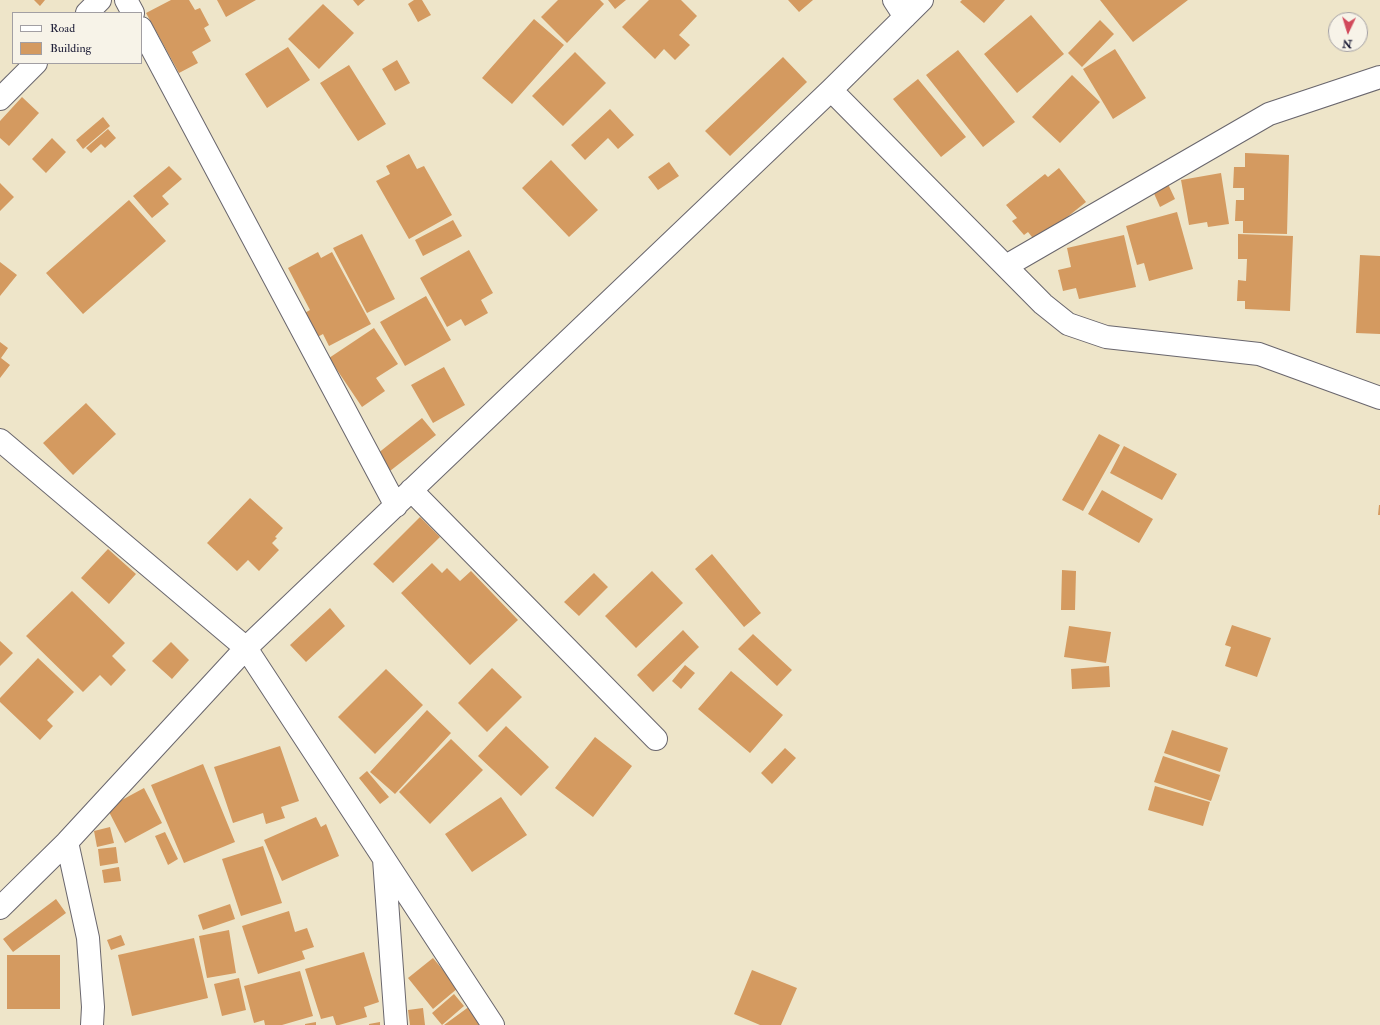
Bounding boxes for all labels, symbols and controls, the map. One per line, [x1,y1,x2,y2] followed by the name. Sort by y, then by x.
[12,12,142,64] legend
[1328,12,1368,52] north arrow
[50,21,75,36] text: Road
[1342,37,1353,50] text: N
[50,41,91,56] text: Building

